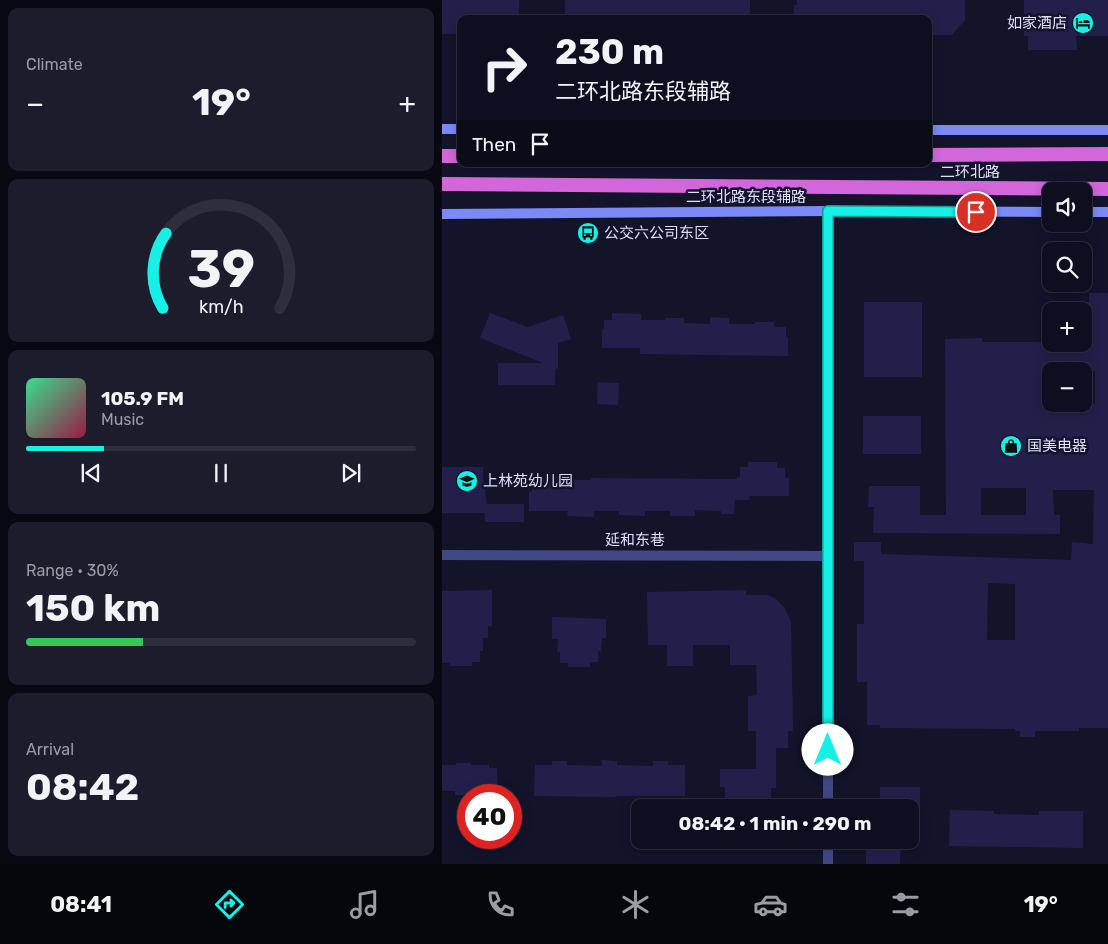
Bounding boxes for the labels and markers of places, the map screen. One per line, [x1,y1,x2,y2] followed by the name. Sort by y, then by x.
[1071,11,1095,35] hotel icon: 如家酒店
[1007,14,1067,32] place label: 如家酒店
[955,191,997,233] pin
[576,221,600,245] bus stop icon: 公交六公司东区
[604,224,709,242] place label: 公交六公司东区
[999,434,1023,458] shop icon: 国美电器
[1027,437,1087,455] place label: 国美电器
[455,469,479,493] school or university icon: 上林苑幼儿园
[483,472,573,490] place label: 上林苑幼儿园

